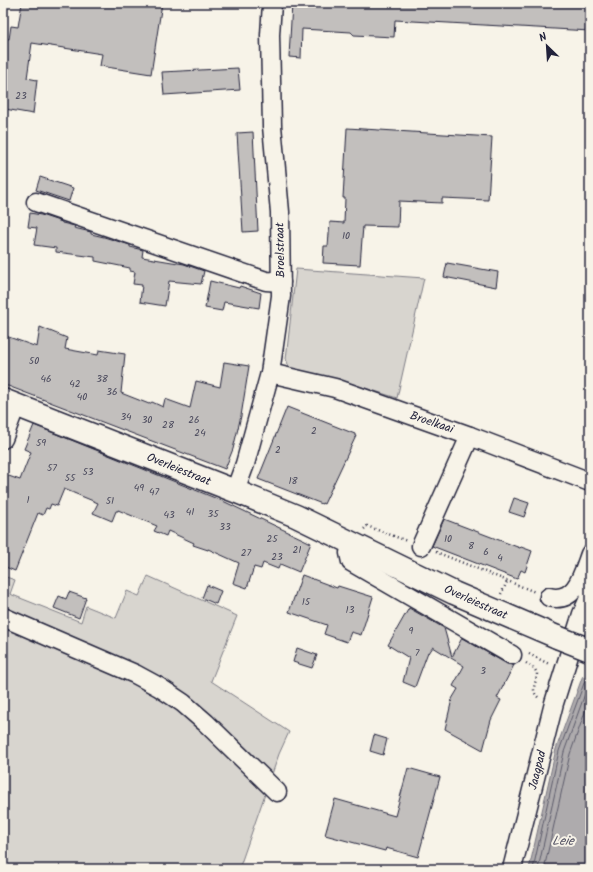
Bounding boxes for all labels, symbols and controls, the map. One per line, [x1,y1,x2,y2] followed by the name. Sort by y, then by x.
[527,26,567,66] north arrow
[536,28,550,47] text: N
[15,88,27,104] house number: 23
[271,222,290,278] street label: Broelstraat
[342,228,350,244] house number: 10
[29,353,39,369] house number: 50
[40,371,52,387] house number: 46
[96,371,109,387] house number: 38
[69,376,81,392] house number: 42
[106,384,118,400] house number: 36
[77,389,87,405] house number: 40
[407,406,457,439] street label: Broelkaai
[120,409,132,425] house number: 34
[142,412,152,428] house number: 30
[188,412,200,428] house number: 26
[162,417,175,433] house number: 28
[311,423,317,439] house number: 2
[194,425,206,441] house number: 24
[36,435,46,451] house number: 59
[275,442,281,458] house number: 2
[144,448,214,491] street label: Overleiestraat
[47,460,57,476] house number: 57
[82,464,94,480] house number: 53
[65,470,76,486] house number: 55
[288,473,299,489] house number: 18
[134,480,144,496] house number: 49
[149,484,159,500] house number: 47
[26,492,30,508] house number: 1
[106,493,114,509] house number: 51
[186,504,194,520] house number: 41
[207,506,219,522] house number: 35
[163,507,175,523] house number: 43
[219,519,231,535] house number: 33
[266,531,278,547] house number: 25
[444,531,452,547] house number: 10
[468,538,475,554] house number: 8
[293,542,301,558] house number: 21
[483,544,489,560] house number: 6
[241,545,252,561] house number: 27
[271,549,283,565] house number: 23
[497,550,503,566] house number: 4
[441,580,511,625] street label: Overleiestraat
[302,594,311,610] house number: 15
[346,602,355,618] house number: 13
[409,623,414,639] house number: 9
[415,645,420,661] house number: 7
[480,663,486,679] house number: 3
[523,747,552,792] street label: Jaagpad
[552,831,575,852] water label: Leie

